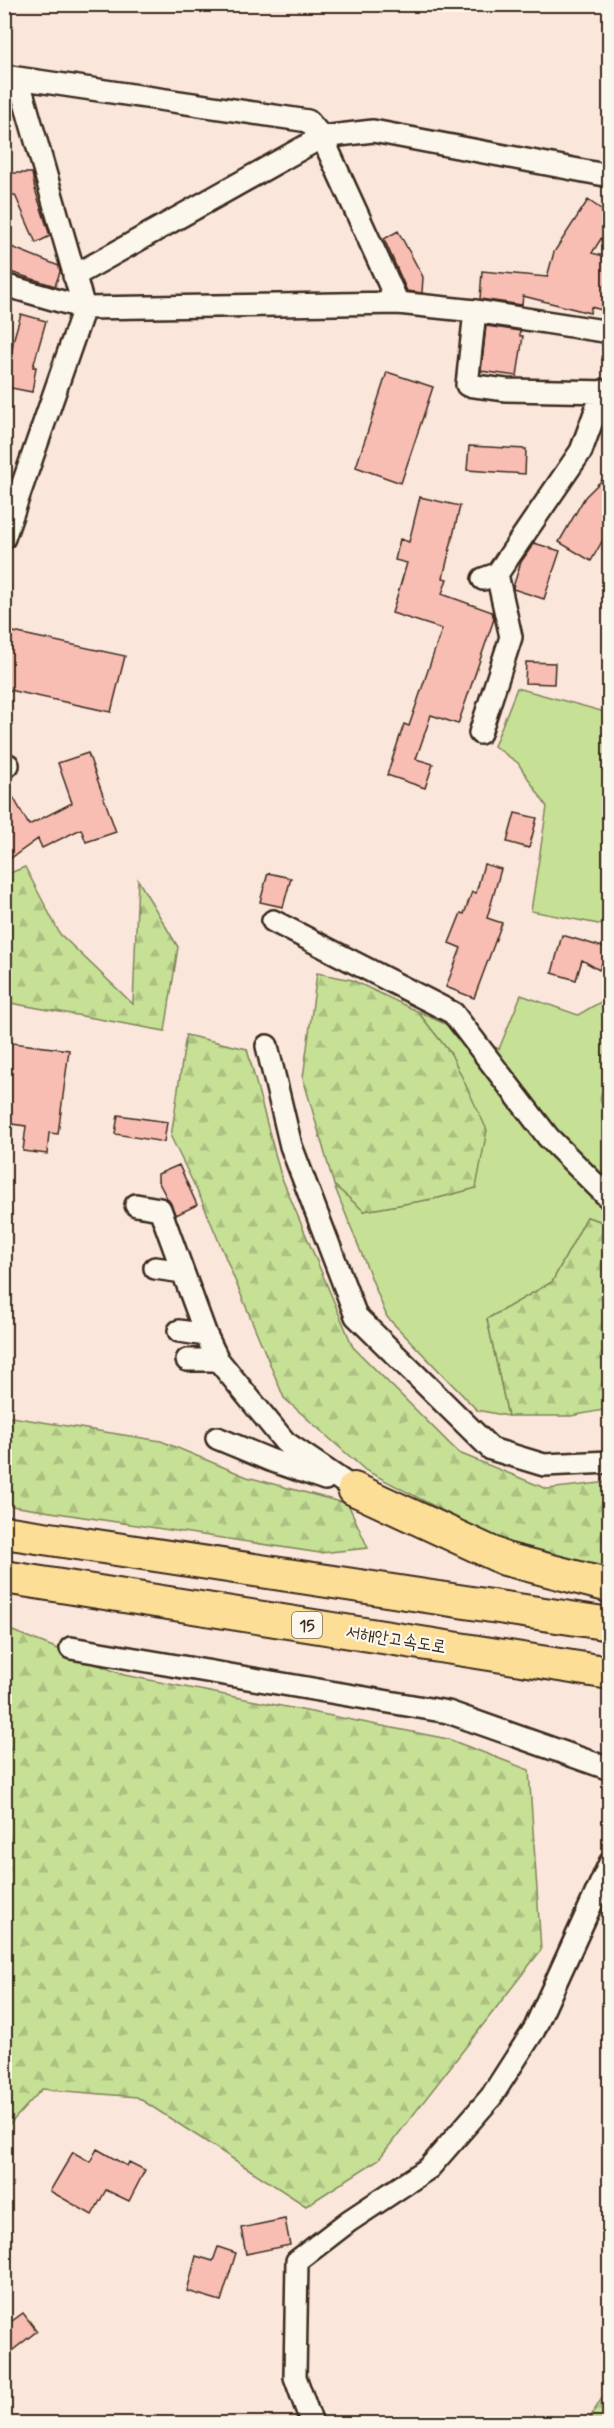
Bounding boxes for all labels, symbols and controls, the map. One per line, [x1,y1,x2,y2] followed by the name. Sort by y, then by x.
[292,1612,322,1638] road number: 15
[344,1620,448,1660] street label: 서해안고속도로

